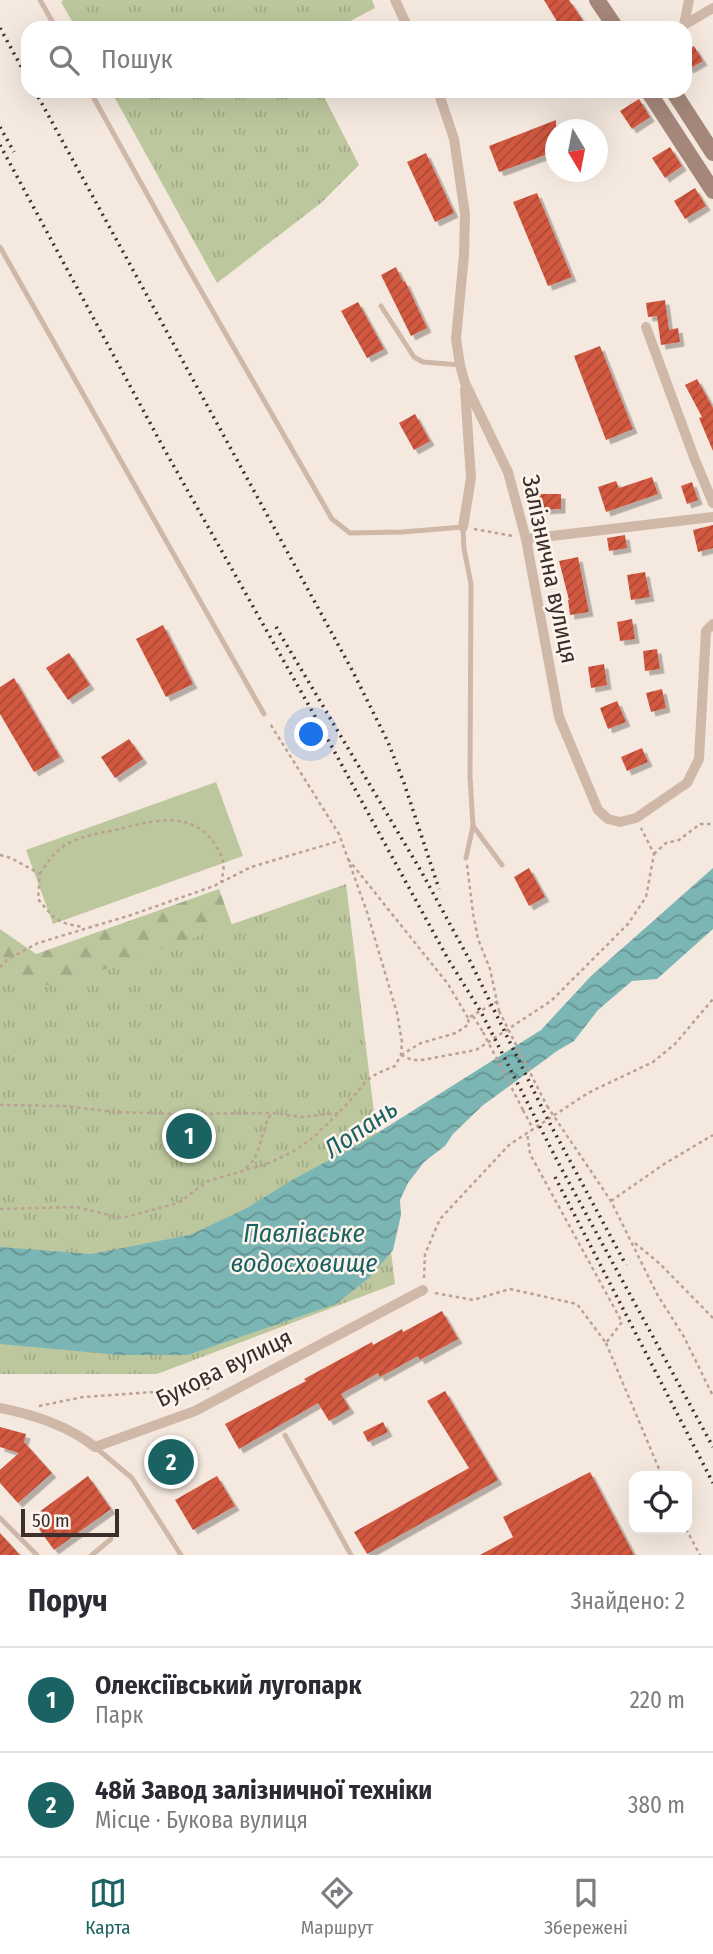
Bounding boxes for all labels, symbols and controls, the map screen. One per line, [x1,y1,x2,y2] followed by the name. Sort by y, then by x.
[21,21,692,98] search box
[45,41,83,79] icon: search
[101,44,173,75] text: Пошук
[545,119,608,182] north arrow
[516,472,584,666] street label: Залізнична вулиця
[294,717,328,751] your location
[318,1093,404,1165] water label: Лопань
[166,1110,212,1162] pin: 1
[230,1218,378,1279] water label: Павлівське водосховище
[151,1323,297,1413] street label: Букова вулиця
[148,1436,194,1488] pin: 2
[629,1471,692,1534] map controls
[629,1471,692,1534] button: locate
[21,1506,119,1538] scale bar
[32,1509,70,1532] text: 50 m
[28,1583,107,1619] text: Поруч
[571,1587,685,1615] text: Знайдено: 2
[95,1670,361,1701] text: Олексіївський лугопарк
[46,1686,56,1714] text: 1
[630,1686,685,1714] text: 220 m
[95,1701,143,1729] text: Парк
[95,1775,432,1806] text: 48й Завод залізничної техніки
[46,1791,56,1819] text: 2
[628,1791,685,1819] text: 380 m
[95,1806,308,1834] text: Місце · Букова вулиця
[85,1874,131,1939] tab: Карта
[301,1874,374,1939] tab: Маршрут
[544,1874,628,1939] tab: Збережені

